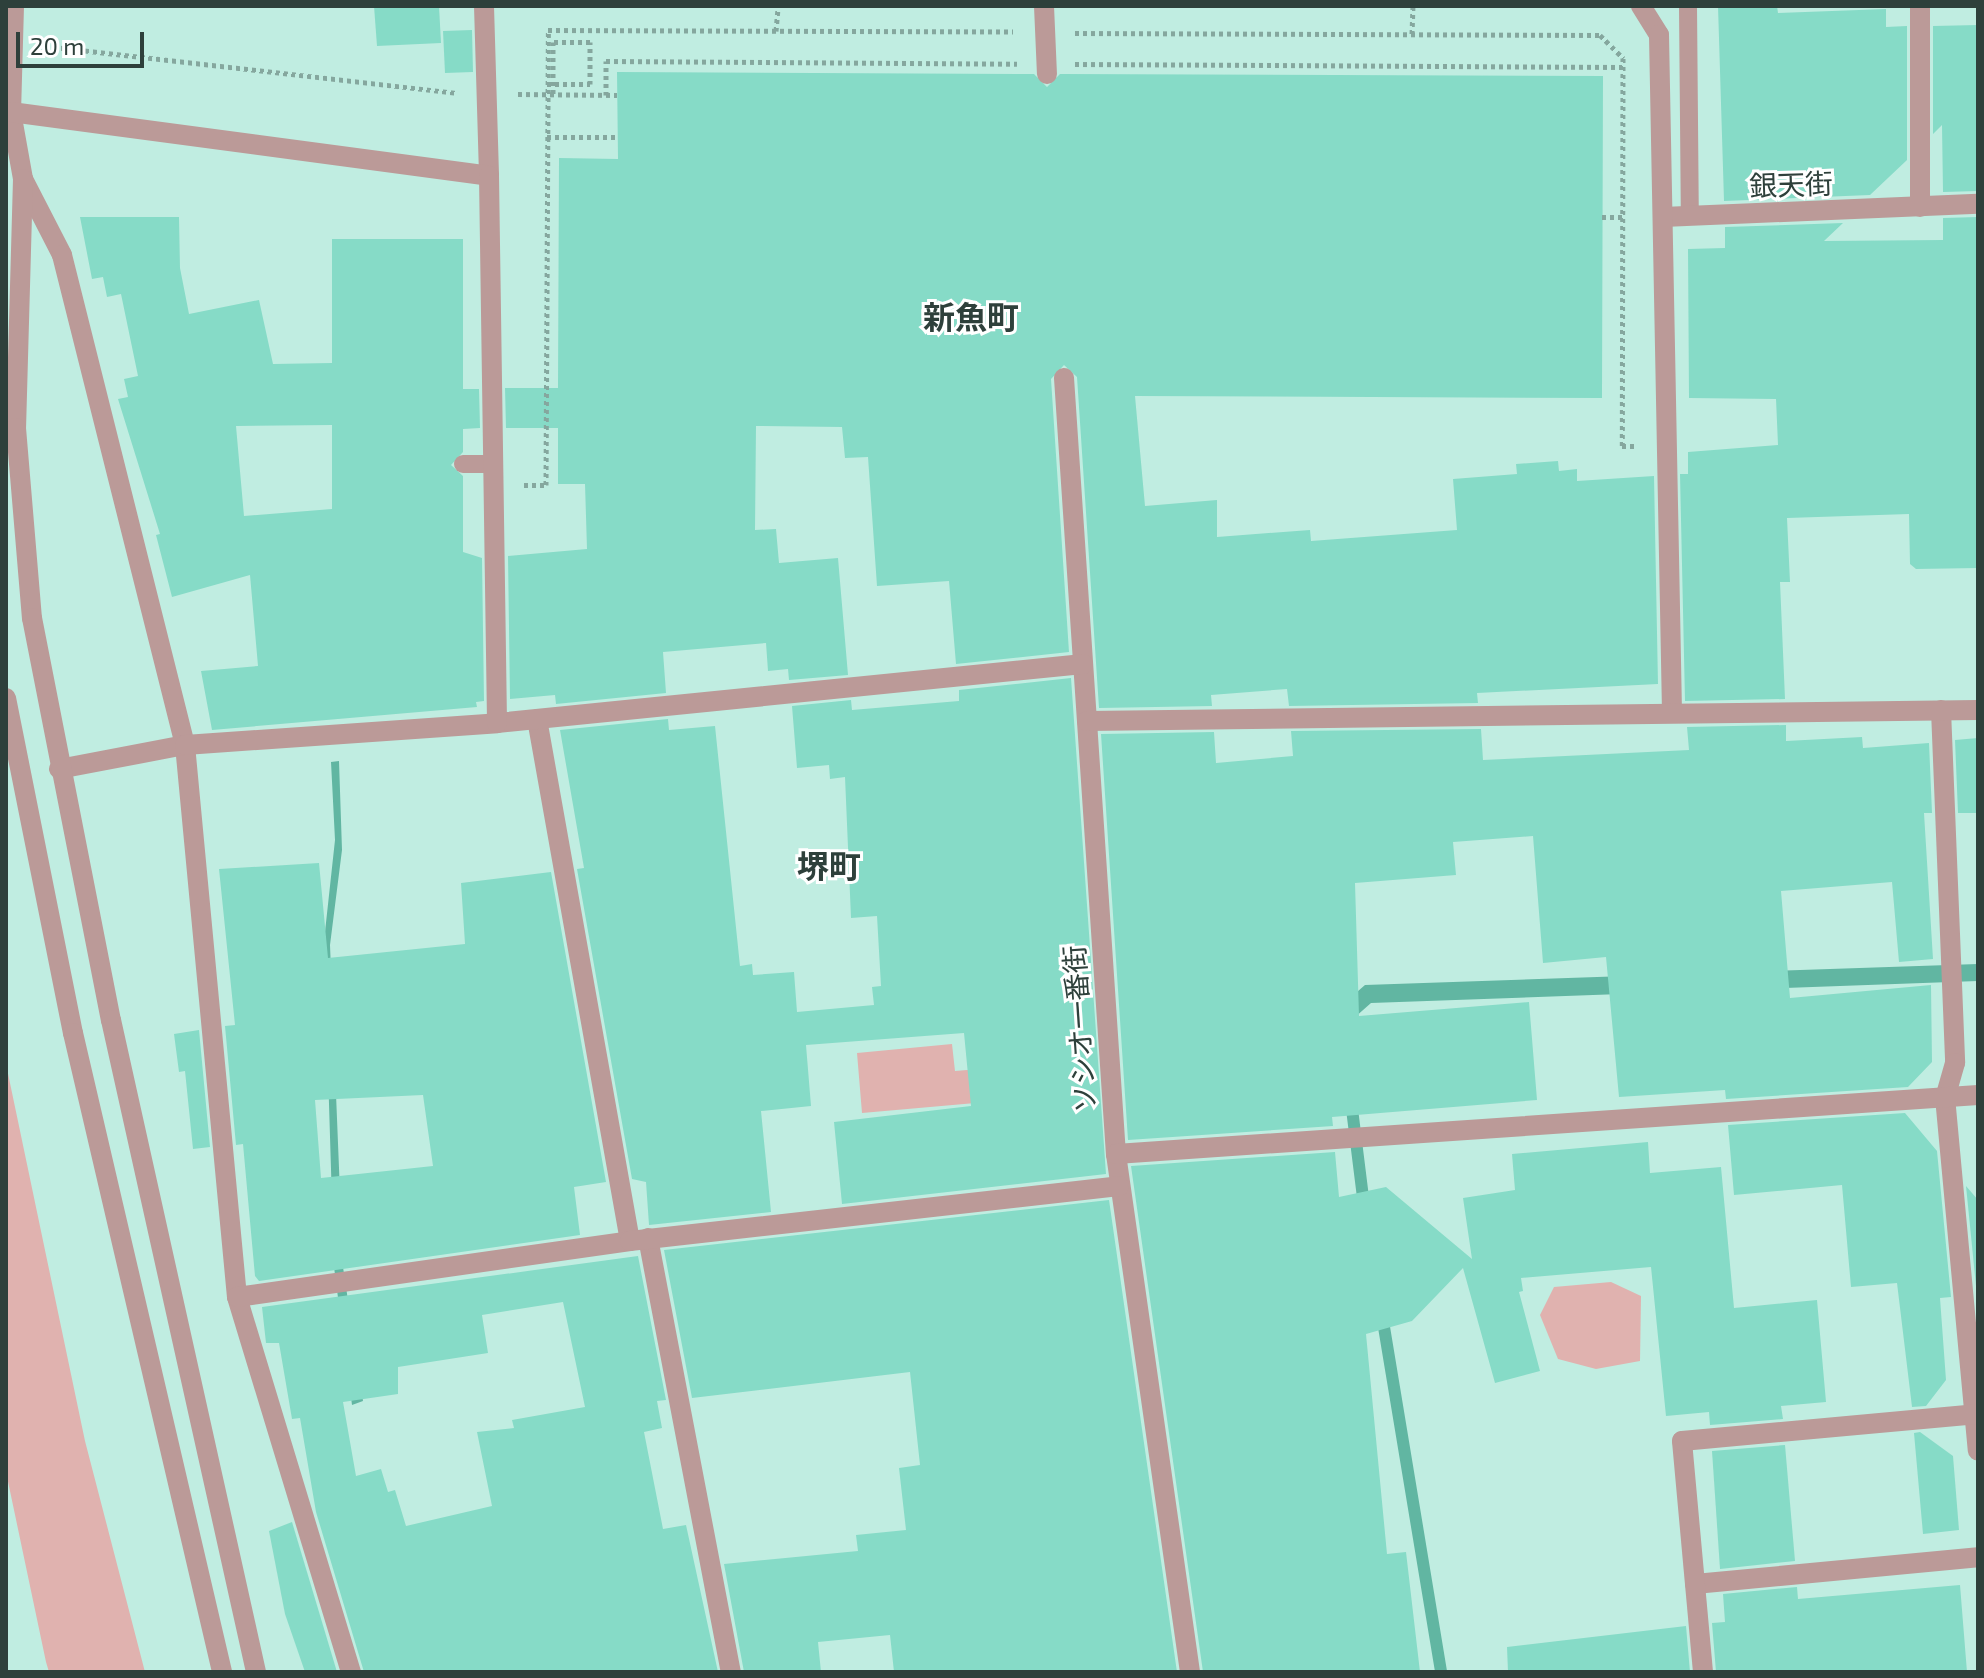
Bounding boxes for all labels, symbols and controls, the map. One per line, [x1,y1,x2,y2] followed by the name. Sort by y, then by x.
[20,16,148,66] scale bar
[30,31,84,60] text: 20 m
[1748,166,1834,202] street label: 銀天街
[923,297,1019,335] district label: 新魚町
[797,846,861,884] district label: 堺町
[1056,944,1102,1114] street label: ソシオ一番街

